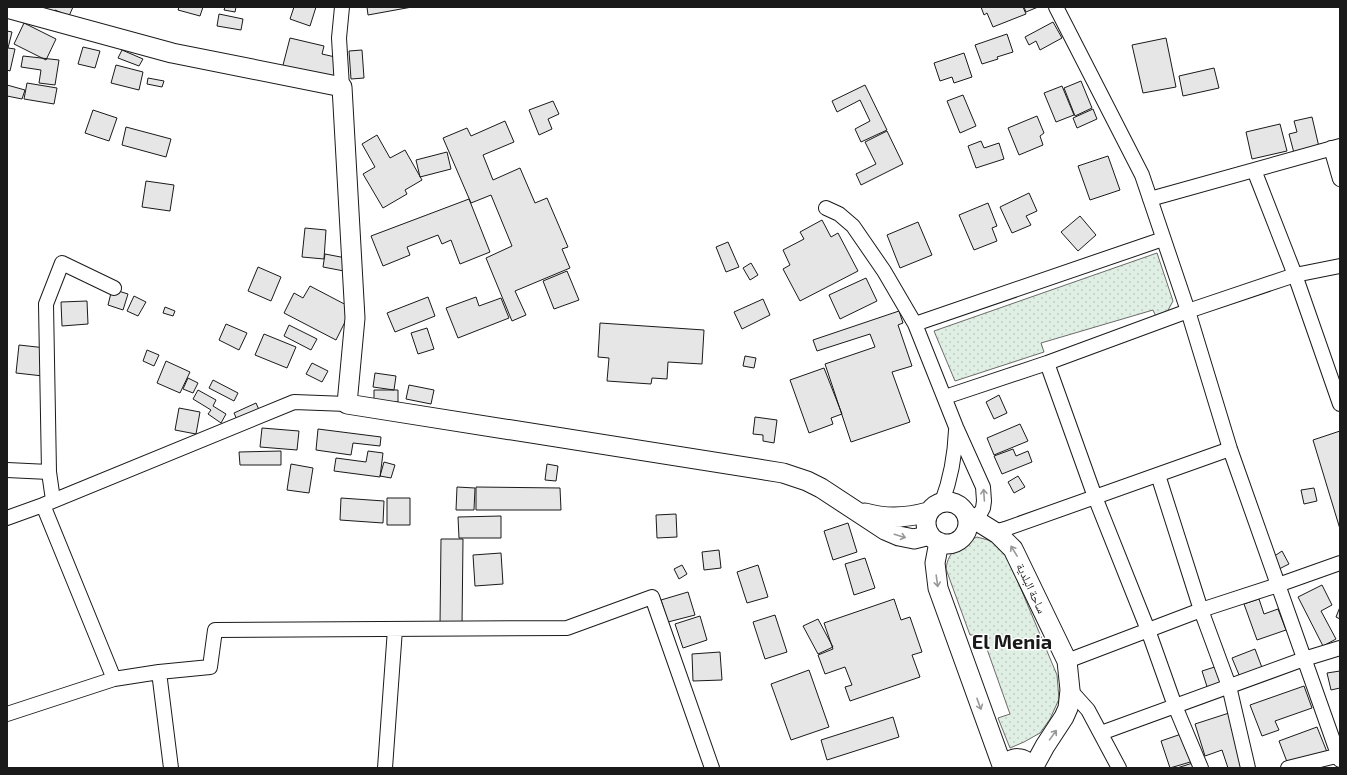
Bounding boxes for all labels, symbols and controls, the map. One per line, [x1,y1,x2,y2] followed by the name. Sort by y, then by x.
[980,489,987,502] one-way arrow
[893,533,906,540] one-way arrow
[1010,546,1018,557] one-way arrow
[1013,561,1050,616] street label: ساحة البلدية
[933,574,941,587] one-way arrow
[972,629,1052,653] district label: El Menia
[976,697,984,709] one-way arrow
[1049,729,1057,740] one-way arrow

